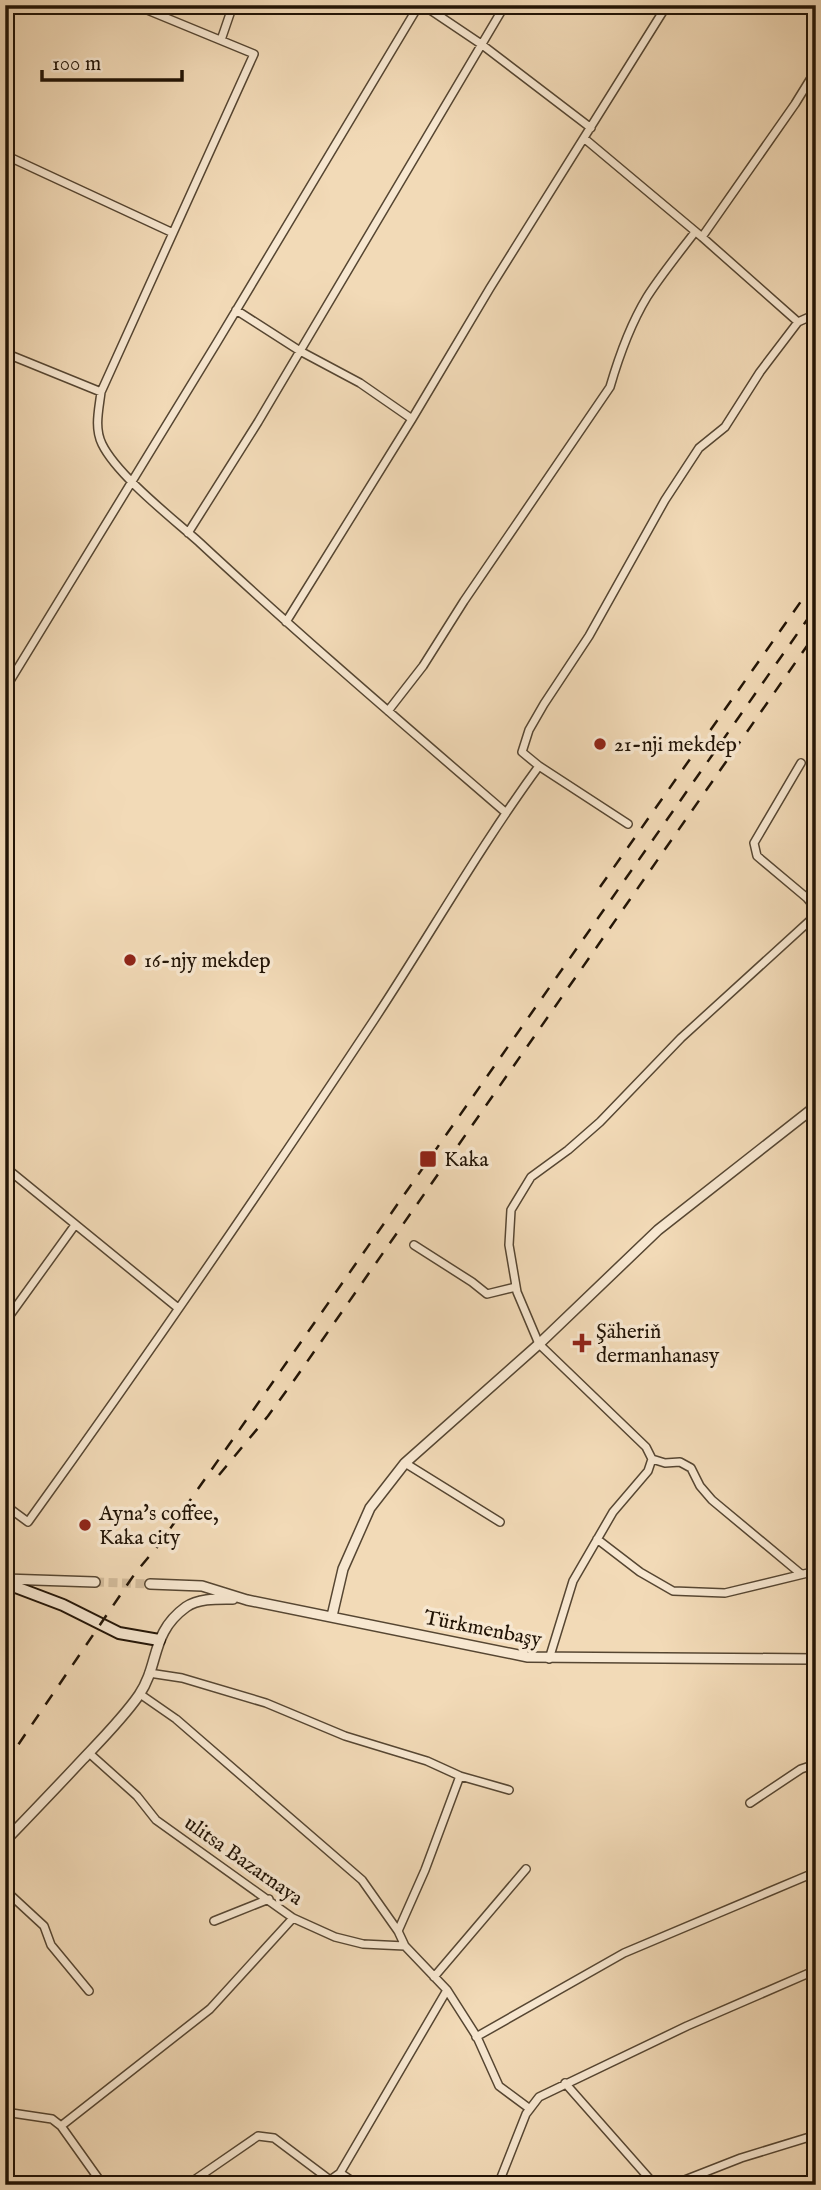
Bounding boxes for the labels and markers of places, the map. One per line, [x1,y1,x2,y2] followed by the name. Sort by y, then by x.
[614,732,737,759] place label: 21-nji mekdep
[592,736,608,752] marker: 21-nji mekdep
[144,948,271,975] place label: 16-njy mekdep
[122,952,138,968] marker: 16-njy mekdep
[444,1147,489,1174] place label: Kaka
[418,1149,438,1169] marker: Kaka
[596,1319,720,1370] place label: Şäheriň dermanhanasy
[574,1335,590,1351] marker: Şäheriň dermanhanasy
[98,1501,219,1552] place label: Ayna's coffee, Kaka city
[77,1517,93,1533] marker: Ayna's coffee, Kaka city

